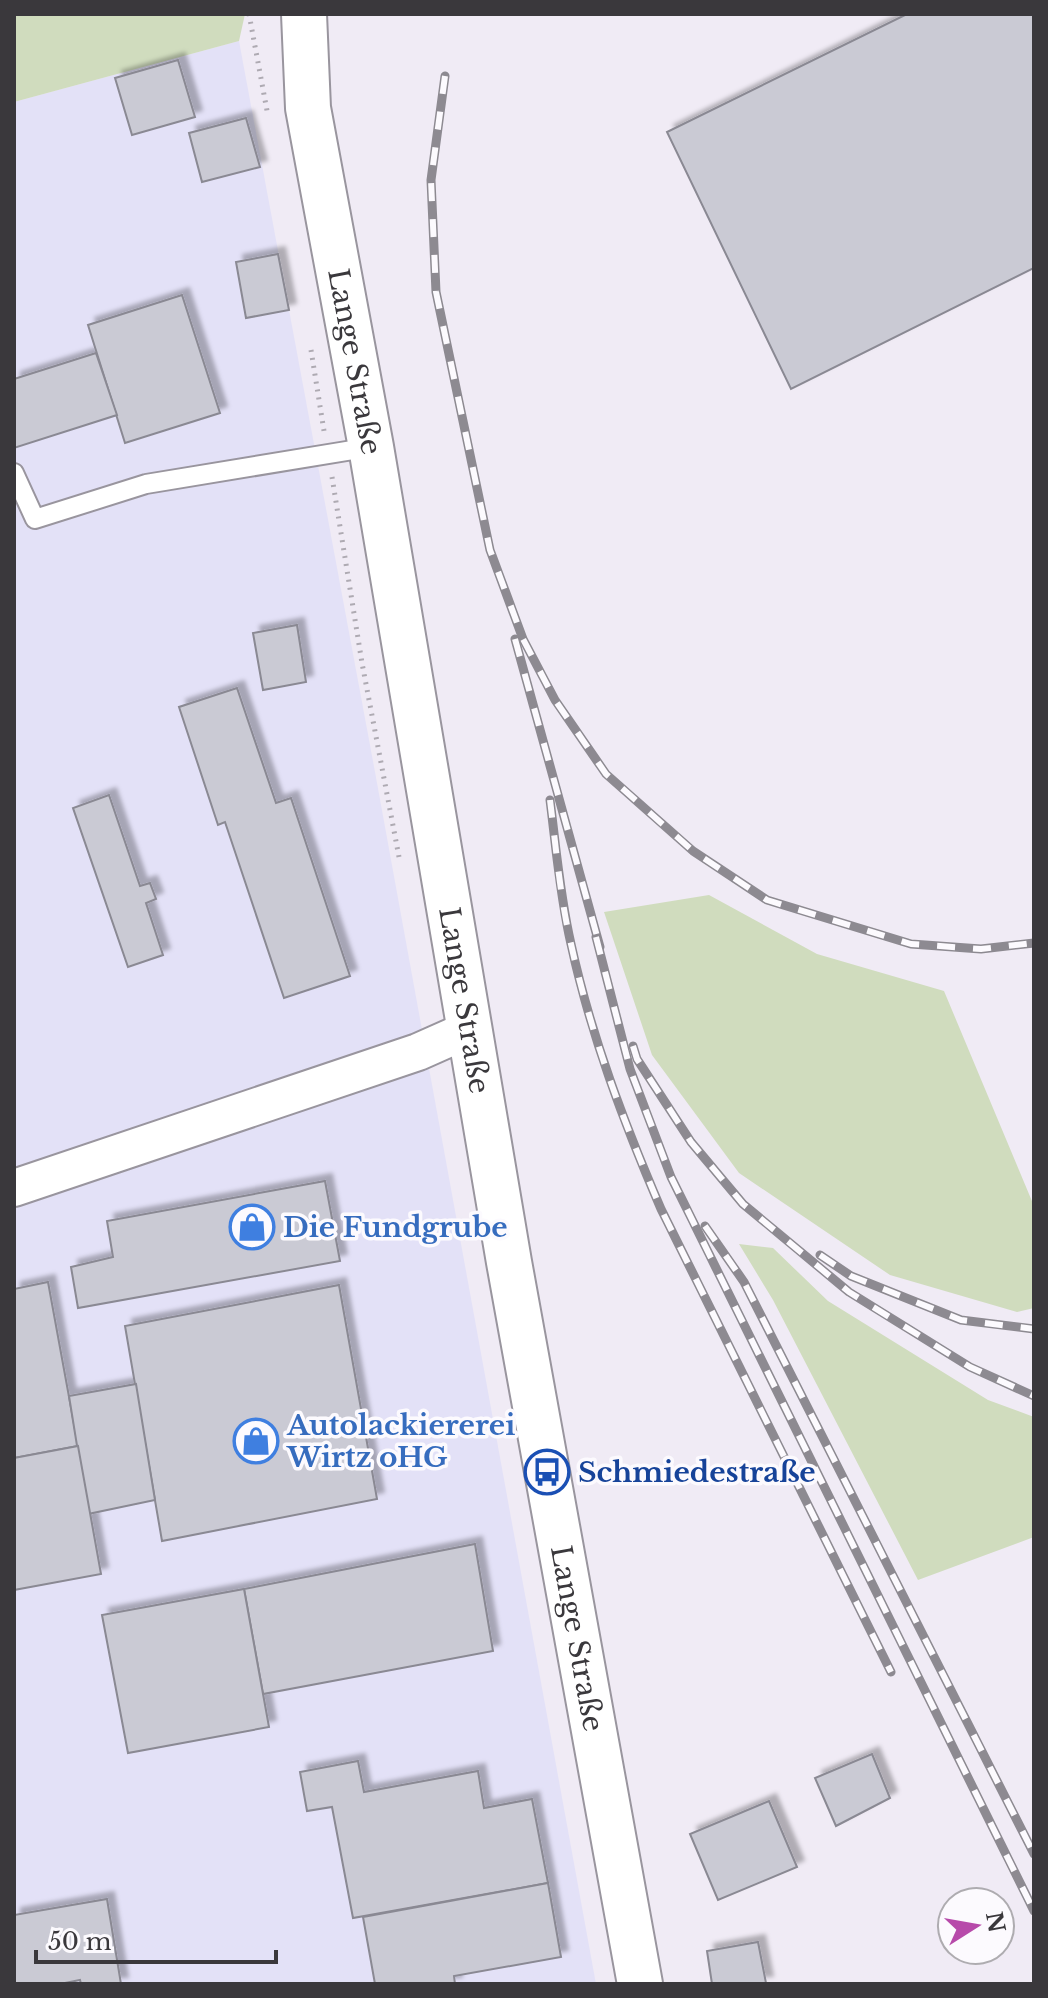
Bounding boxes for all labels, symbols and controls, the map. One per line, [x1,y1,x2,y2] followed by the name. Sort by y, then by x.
[320,266,389,458] street label: Lange Straße
[431,904,497,1096] street label: Lange Straße
[228,1203,276,1251] shop icon: Die Fundgrube
[283,1210,508,1245] place label: Die Fundgrube
[286,1408,515,1475] place label: Autolackiererei Wirtz oHG
[232,1417,280,1465] shop icon: Autolackiererei Wirtz oHG
[523,1448,571,1496] bus stop icon: Schmiedestraße
[578,1455,816,1490] place label: Schmiedestraße
[543,1543,611,1734] street label: Lange Straße
[936,1886,1016,1966] north arrow
[980,1910,1010,1935] text: N
[36,1914,276,1964] scale bar
[48,1927,112,1956] text: 50 m

